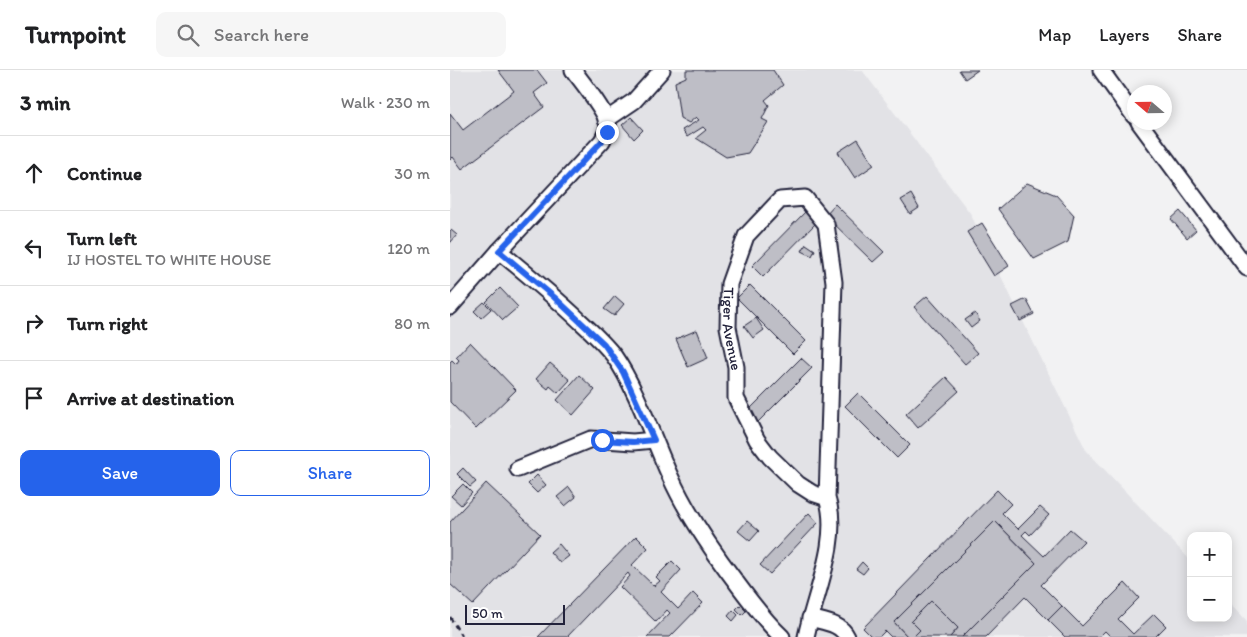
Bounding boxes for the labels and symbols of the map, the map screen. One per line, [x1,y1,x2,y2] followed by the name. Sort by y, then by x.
[1127,85,1172,130] north arrow
[596,121,619,144] route end
[718,287,745,372] street label: Tiger Avenue
[591,429,614,452] route start
[465,602,565,625] scale bar

